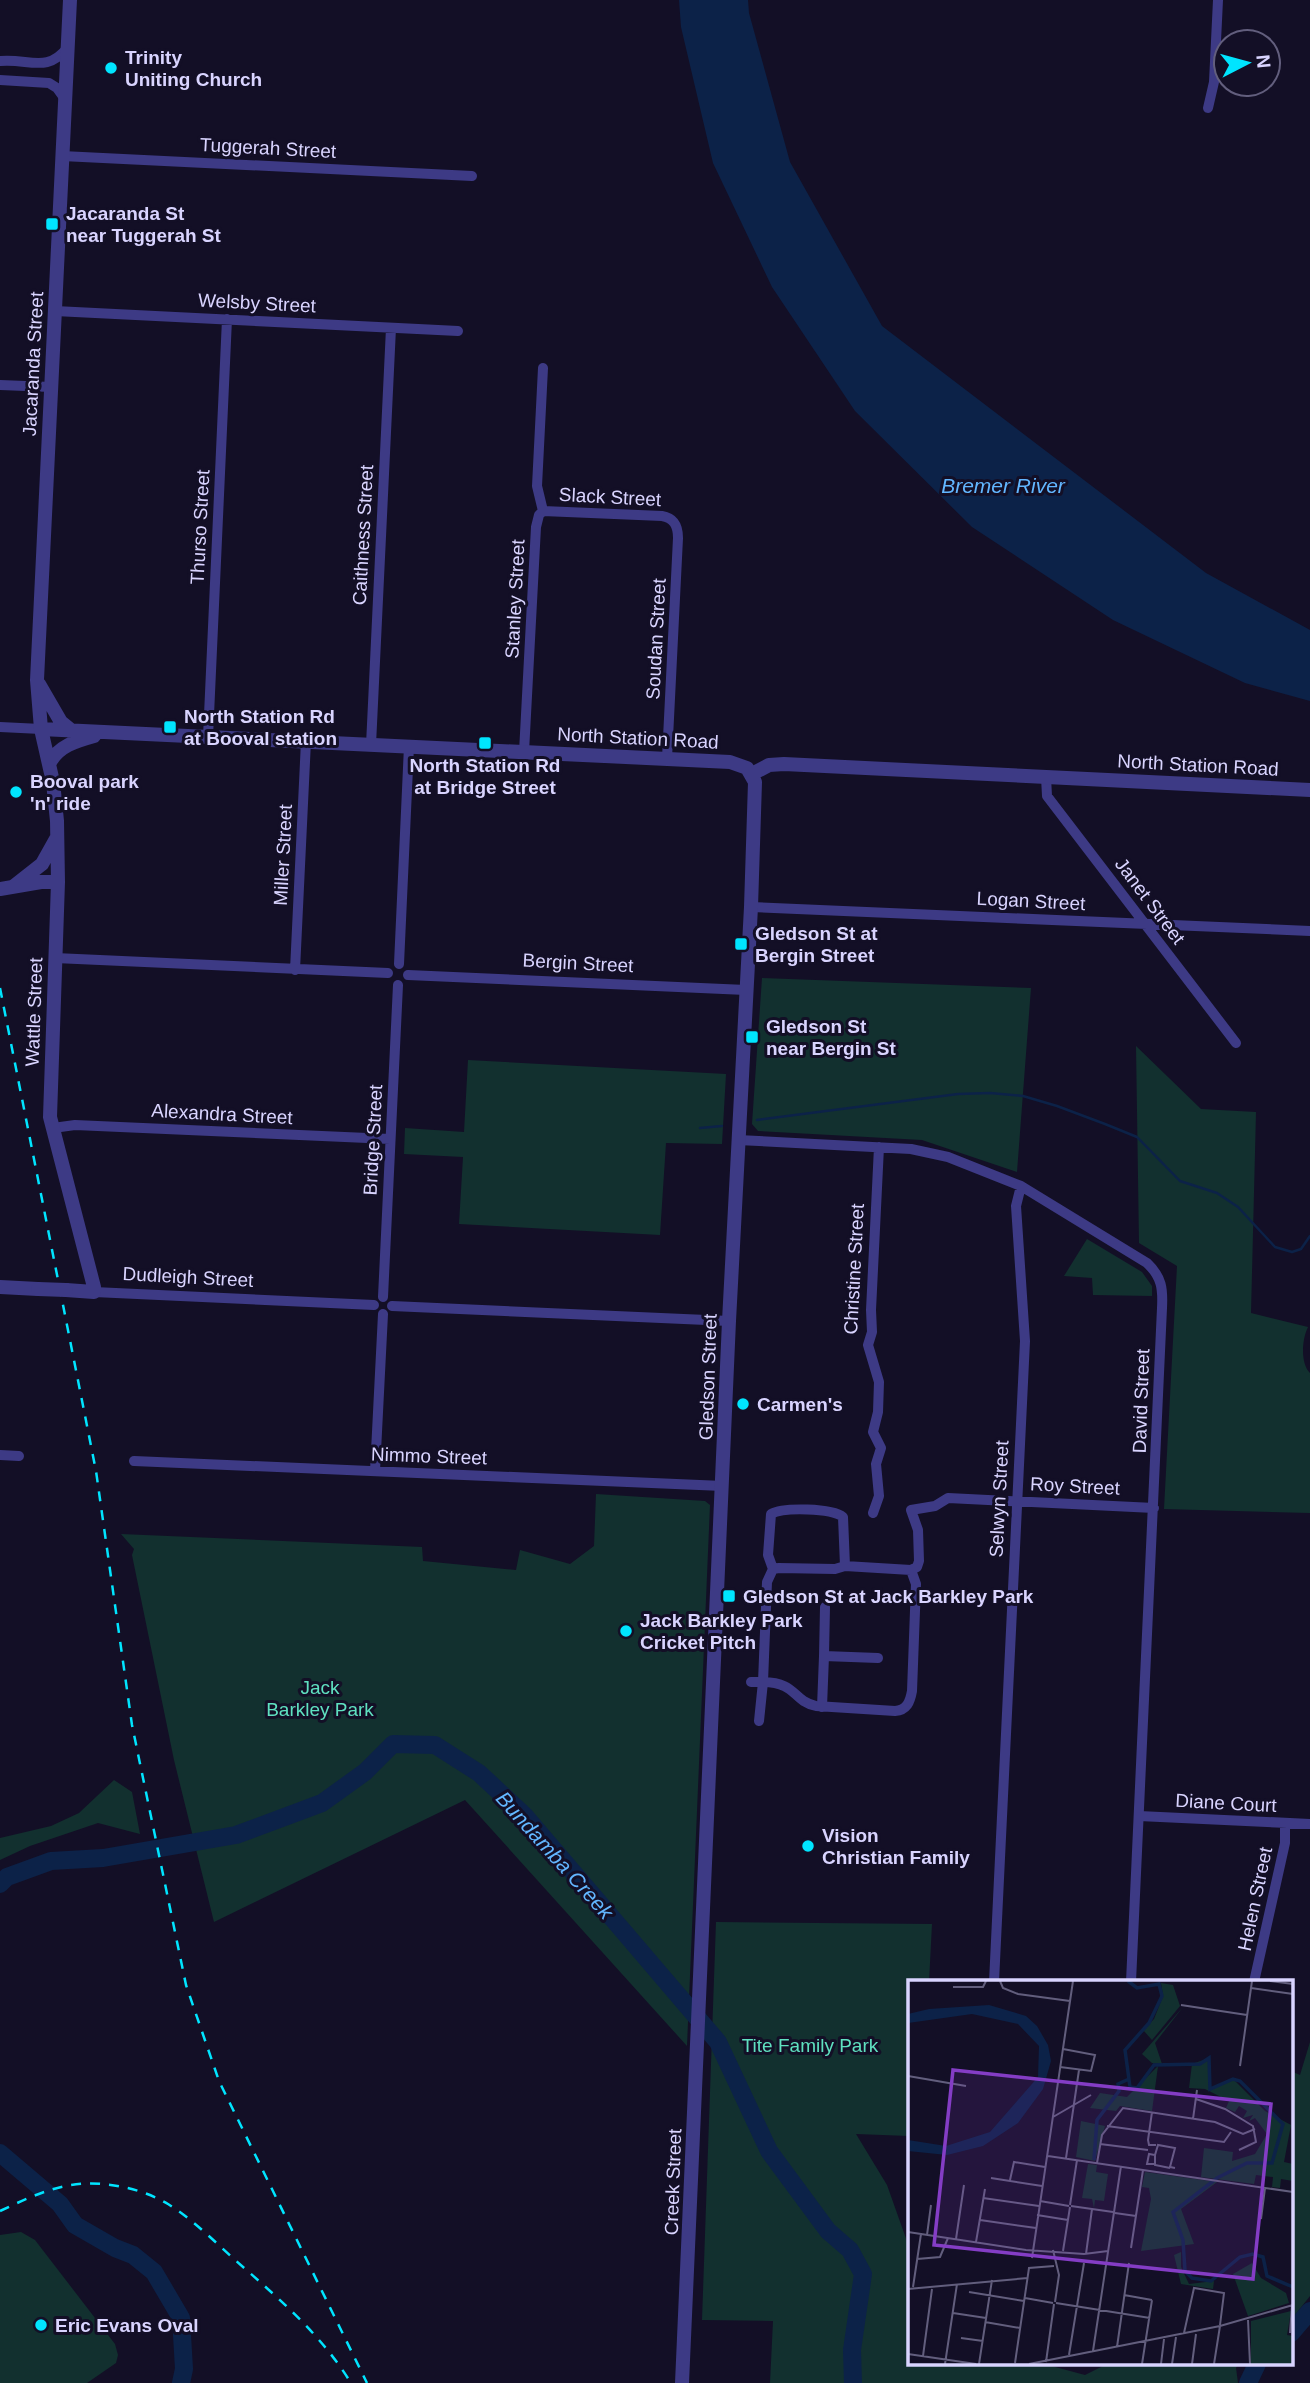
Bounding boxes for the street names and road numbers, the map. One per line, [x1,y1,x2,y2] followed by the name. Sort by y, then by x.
[199,134,337,162] street label: Tuggerah Street
[198,289,317,317] street label: Welsby Street
[19,290,47,437] street label: Jacaranda Street
[349,464,377,606] street label: Caithness Street
[187,468,214,585] street label: Thurso Street
[558,484,662,510] street label: Slack Street
[501,538,529,659] street label: Stanley Street
[642,577,670,700] street label: Soudan Street
[557,723,719,753] street label: North Station Road
[1117,750,1279,780] street label: North Station Road
[270,803,296,906] street label: Miller Street
[1111,854,1190,949] street label: Janet Street
[976,888,1087,914] street label: Logan Street
[522,950,635,976] street label: Bergin Street
[22,956,46,1067] street label: Wattle Street
[360,1083,386,1196] street label: Bridge Street
[151,1100,294,1128] street label: Alexandra Street
[840,1202,868,1335] street label: Christine Street
[122,1263,255,1291] street label: Dudleigh Street
[695,1313,721,1441] street label: Gledson Street
[1129,1348,1153,1454] street label: David Street
[985,1439,1013,1558] street label: Selwyn Street
[371,1443,488,1469] street label: Nimmo Street
[1030,1473,1121,1499] street label: Roy Street
[1175,1790,1278,1816] street label: Diane Court
[1234,1844,1276,1953] street label: Helen Street
[661,2128,685,2236] street label: Creek Street

